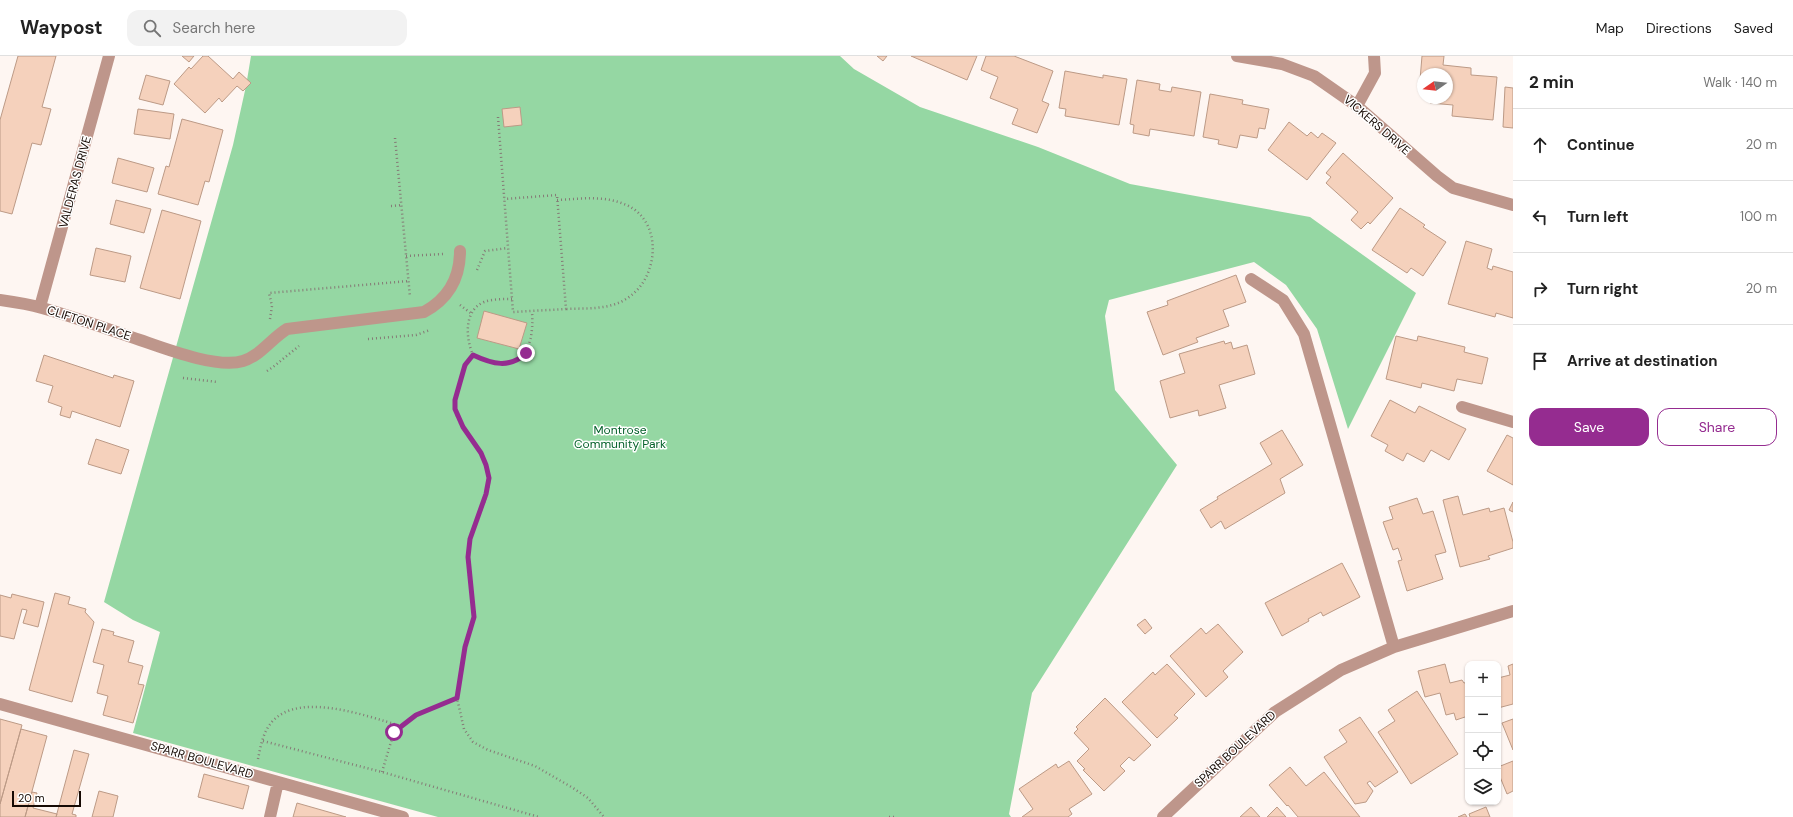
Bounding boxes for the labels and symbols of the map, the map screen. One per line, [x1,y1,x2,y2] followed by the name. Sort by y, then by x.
[1417,68,1453,104] north arrow
[1340,92,1414,159] street label: VICKERS DRIVE
[55,134,95,230] street label: VALDERAS DRIVE
[45,302,133,344] street label: CLIFTON PLACE
[517,344,535,362] route end
[574,422,666,452] park label: Montrose Community Park
[1191,707,1279,791] street label: SPARR BOULEVARD
[385,723,403,741] route start
[149,738,255,782] street label: SPARR BOULEVARD
[12,789,81,808] scale bar

